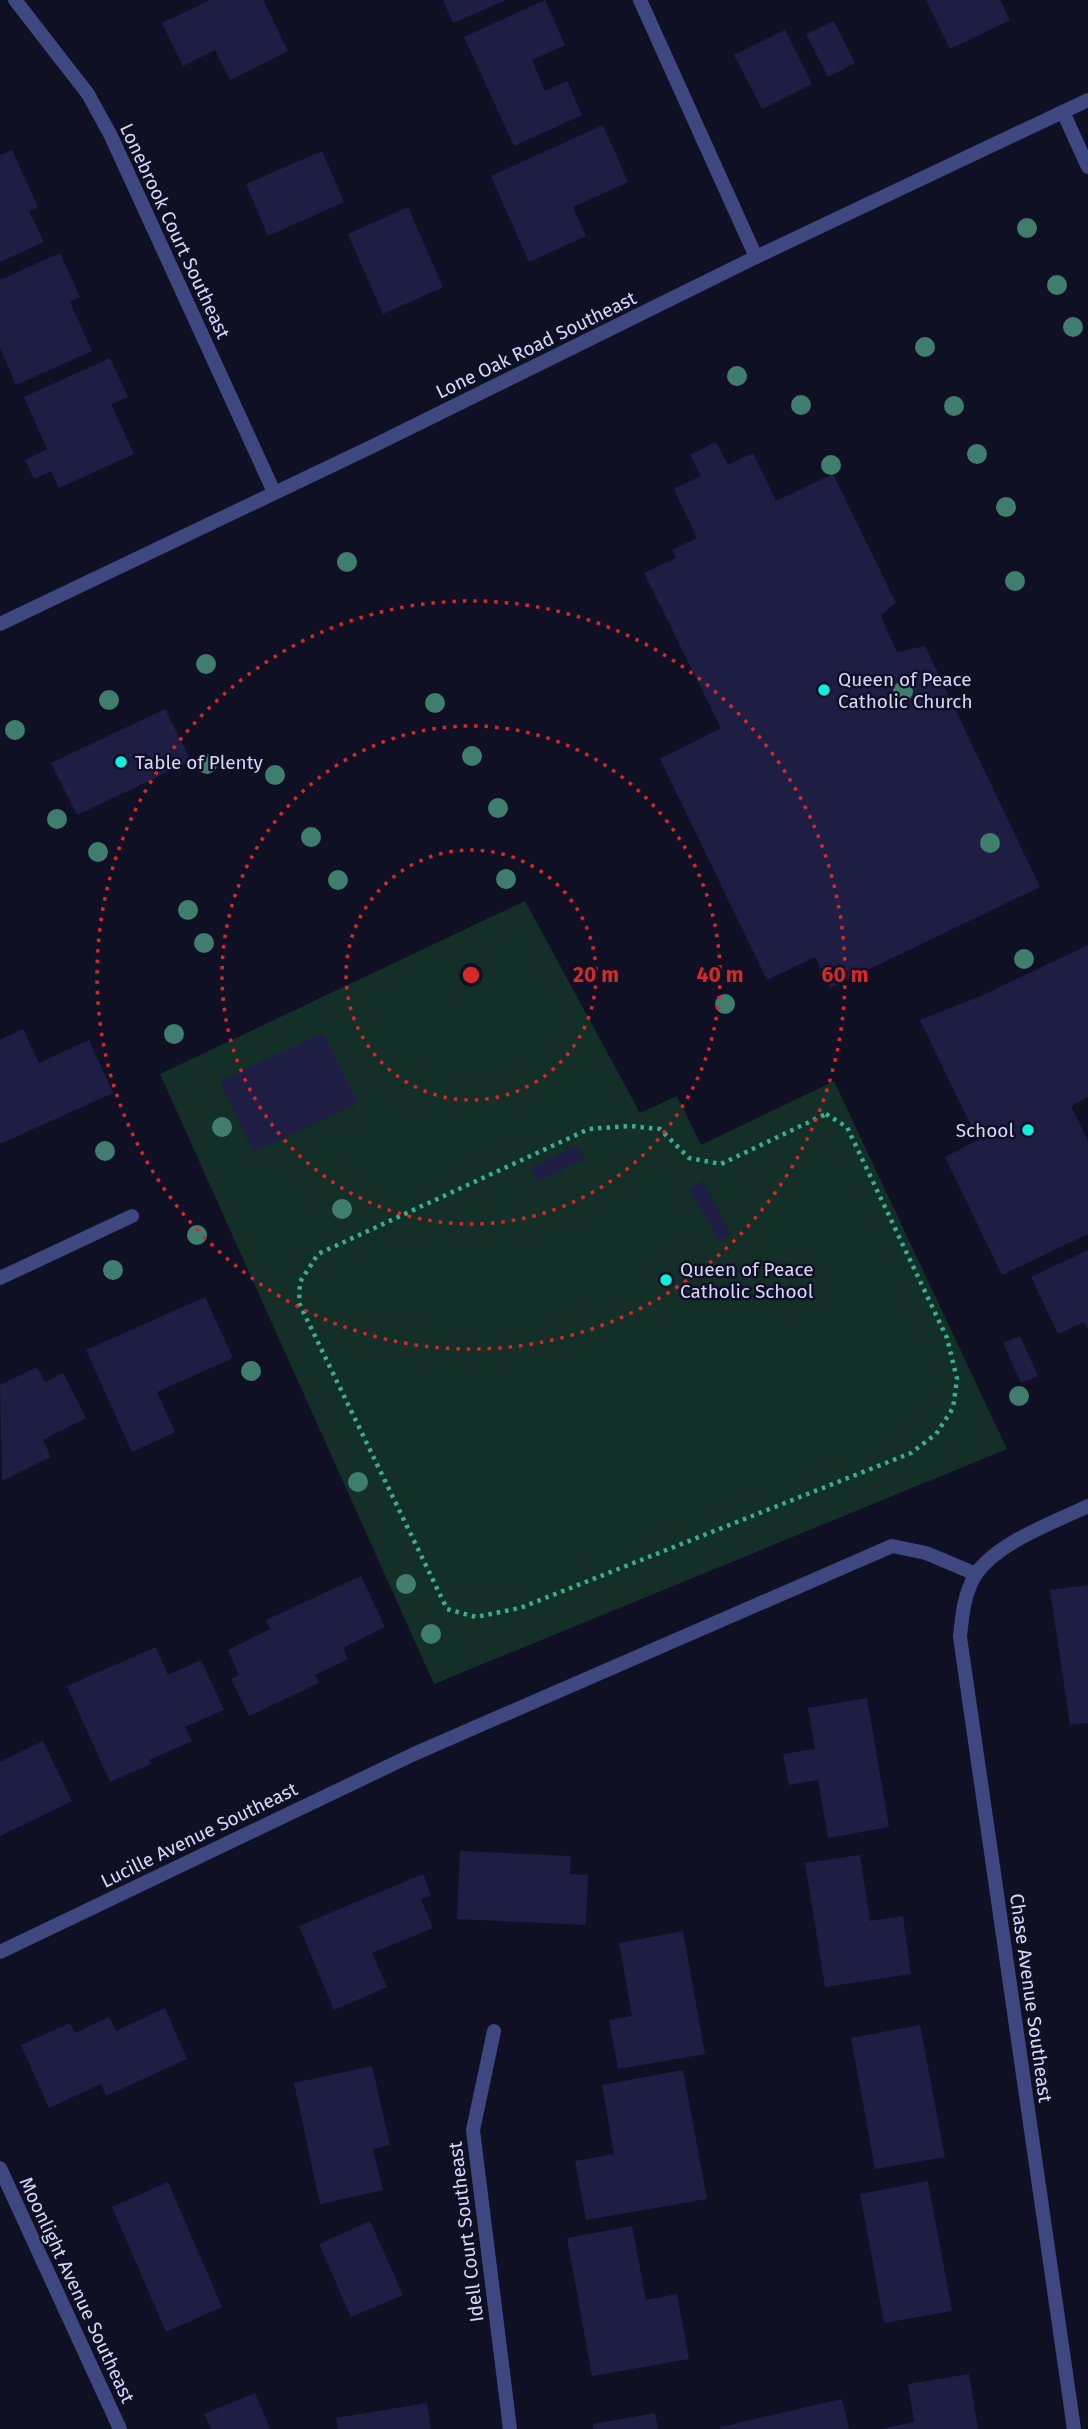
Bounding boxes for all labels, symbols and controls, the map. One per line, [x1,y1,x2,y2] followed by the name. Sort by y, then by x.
[115,120,235,342] street label: Lonebrook Court Southeast
[432,286,640,404] street label: Lone Oak Road Southeast
[838,668,973,713] place label: Queen of Peace Catholic Church
[816,682,832,698] marker: Queen of Peace Catholic Church
[135,751,263,774] place label: Table of Plenty
[113,754,129,770] marker: Table of Plenty
[573,962,619,988] text: 20 m
[697,962,743,988] text: 40 m
[822,962,868,988] text: 60 m
[459,963,483,987] centre of rings
[956,1119,1014,1142] place label: School
[1020,1122,1036,1138] marker: School
[680,1258,814,1303] place label: Queen of Peace Catholic School
[658,1272,674,1288] marker: Queen of Peace Catholic School
[97,1777,301,1893] street label: Lucille Avenue Southeast
[1005,1892,1057,2104] street label: Chase Avenue Southeast
[443,2140,488,2324] street label: Idell Court Southeast
[14,2173,140,2407] street label: Moonlight Avenue Southeast

